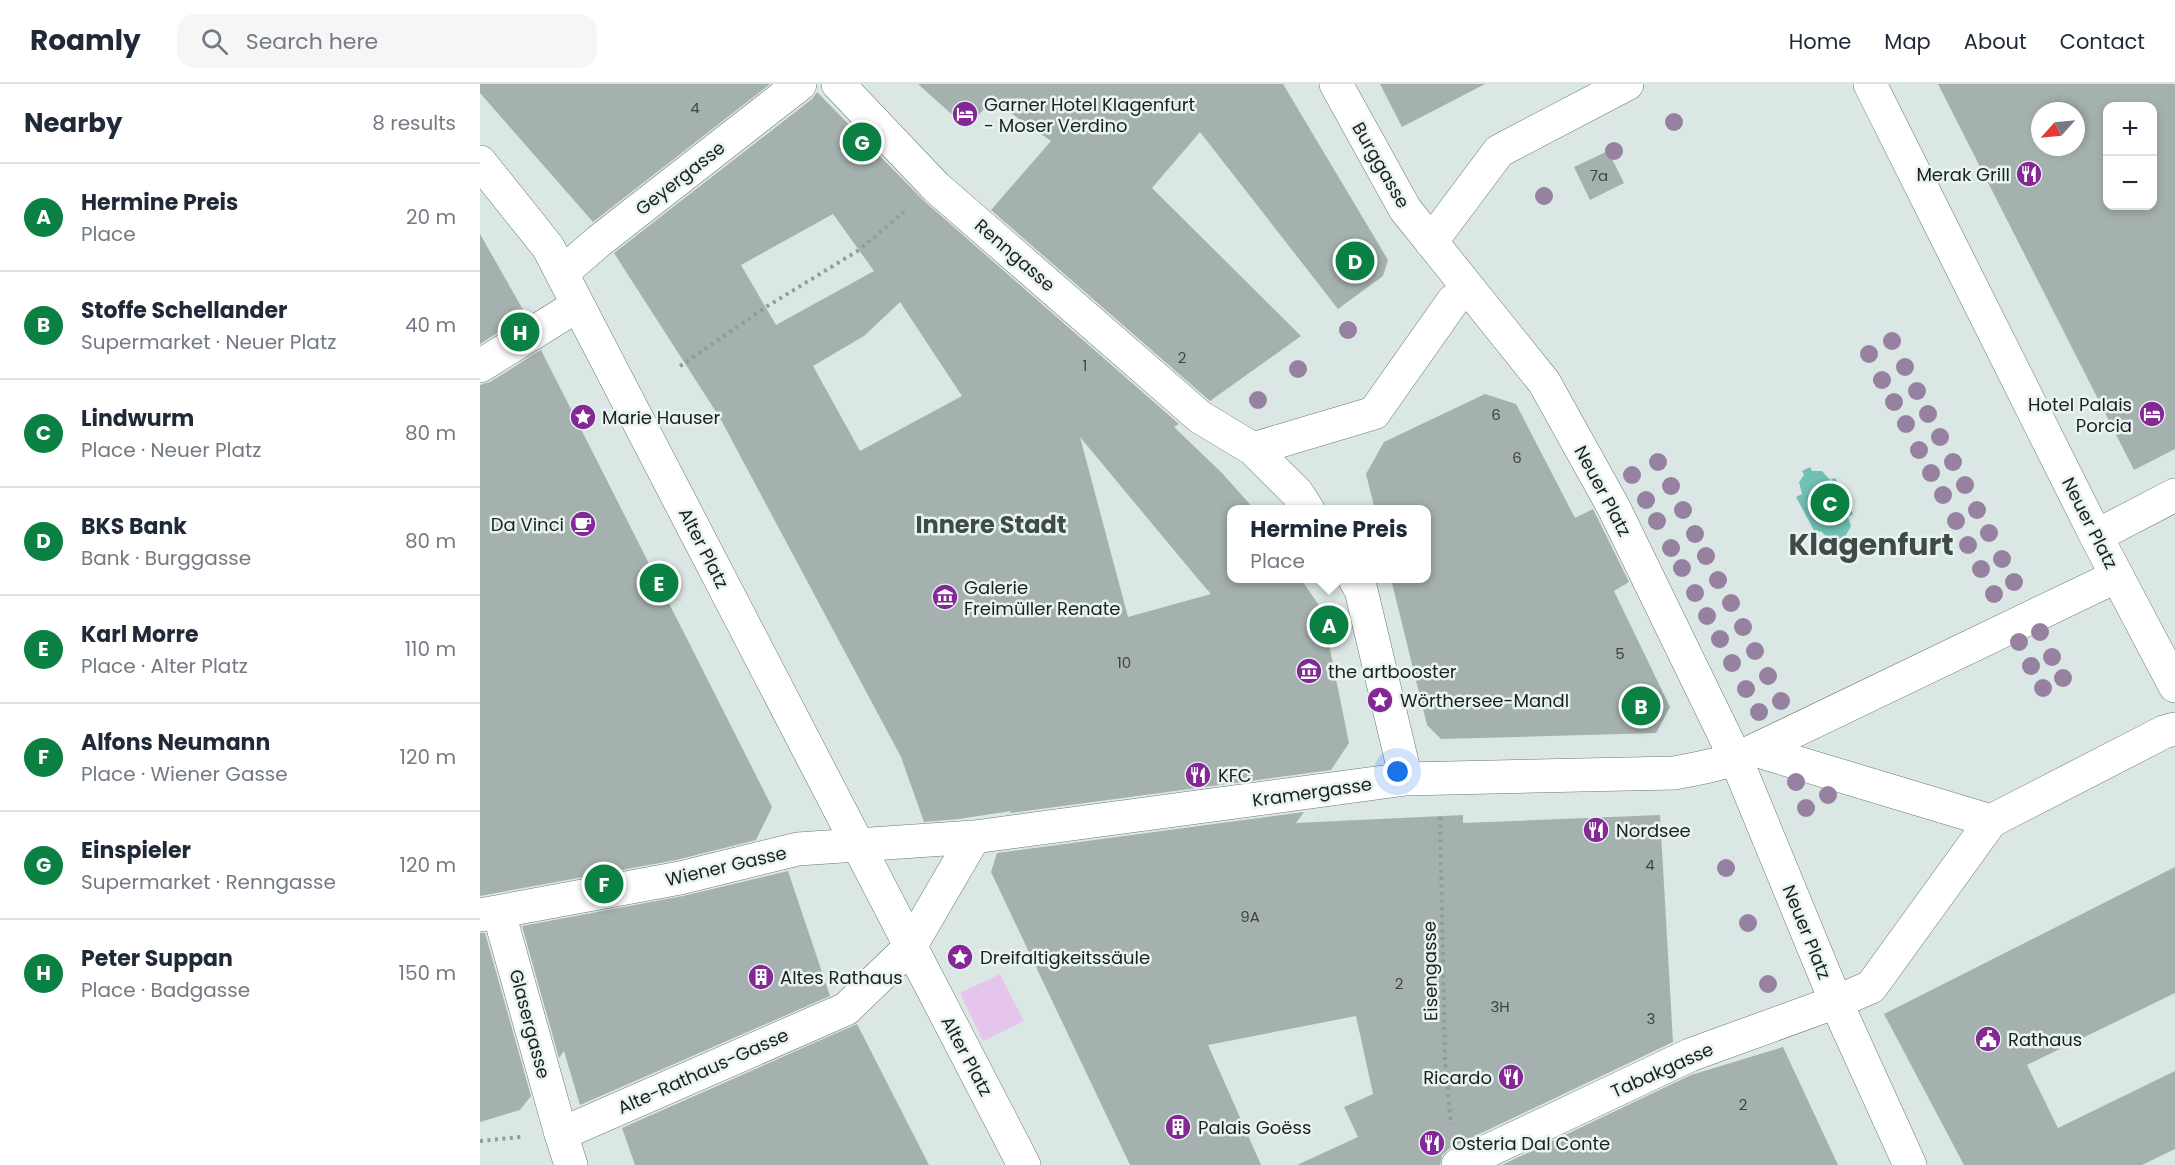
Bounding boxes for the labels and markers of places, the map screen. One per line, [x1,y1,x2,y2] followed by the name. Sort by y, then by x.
[984,92,1195,138] place label: Garner Hotel Klagenfurt - Moser Verdino
[950,99,980,129] hotel icon: Garner Hotel Klagenfurt - Moser Verdino
[842,120,881,164] pin: G
[2014,159,2044,189] restaurant icon: Merak Grill
[1916,162,2010,187] place label: Merak Grill
[1336,238,1374,284] pin: D
[500,310,540,354] pin: H
[2028,392,2132,438] place label: Hotel Palais Porcia
[2137,399,2167,429] hotel icon: Hotel Palais Porcia
[568,402,598,432] place icon: Marie Hauser
[602,405,720,430] place label: Marie Hauser
[1810,480,1850,526] pin: C
[568,509,598,539] cafe icon: Da Vinci
[491,512,564,537] place label: Da Vinci
[640,560,678,606] pin: E
[964,575,1120,621] place label: Galerie Freimüller Renate
[930,582,960,612] museum icon: Galerie Freimüller Renate
[1310,602,1348,648] pin: A
[1294,656,1324,686] museum icon: the artbooster
[1328,659,1457,684] place label: the artbooster
[1622,684,1660,728] pin: B
[1365,685,1395,715] place icon: Wörthersee-Mandl
[1400,688,1569,713] place label: Wörthersee-Mandl
[1183,760,1213,790] restaurant icon: KFC
[1218,763,1252,788] place label: KFC
[1581,815,1611,845] restaurant icon: Nordsee
[1616,818,1691,843] place label: Nordsee
[584,862,624,906] pin: F
[945,942,975,972] place icon: Dreifaltigkeitssäule
[980,945,1150,970] place label: Dreifaltigkeitssäule
[746,962,776,992] building icon: Altes Rathaus
[780,965,903,990] place label: Altes Rathaus
[1973,1024,2003,1054] public building icon: Rathaus
[2008,1027,2082,1052] place label: Rathaus
[1496,1062,1526,1092] restaurant icon: Ricardo
[1423,1065,1492,1090] place label: Ricardo
[1163,1112,1193,1142] building icon: Palais Goëss
[1198,1115,1311,1140] place label: Palais Goëss
[1417,1128,1447,1158] restaurant icon: Osteria Dal Conte
[1452,1131,1610,1156] place label: Osteria Dal Conte

